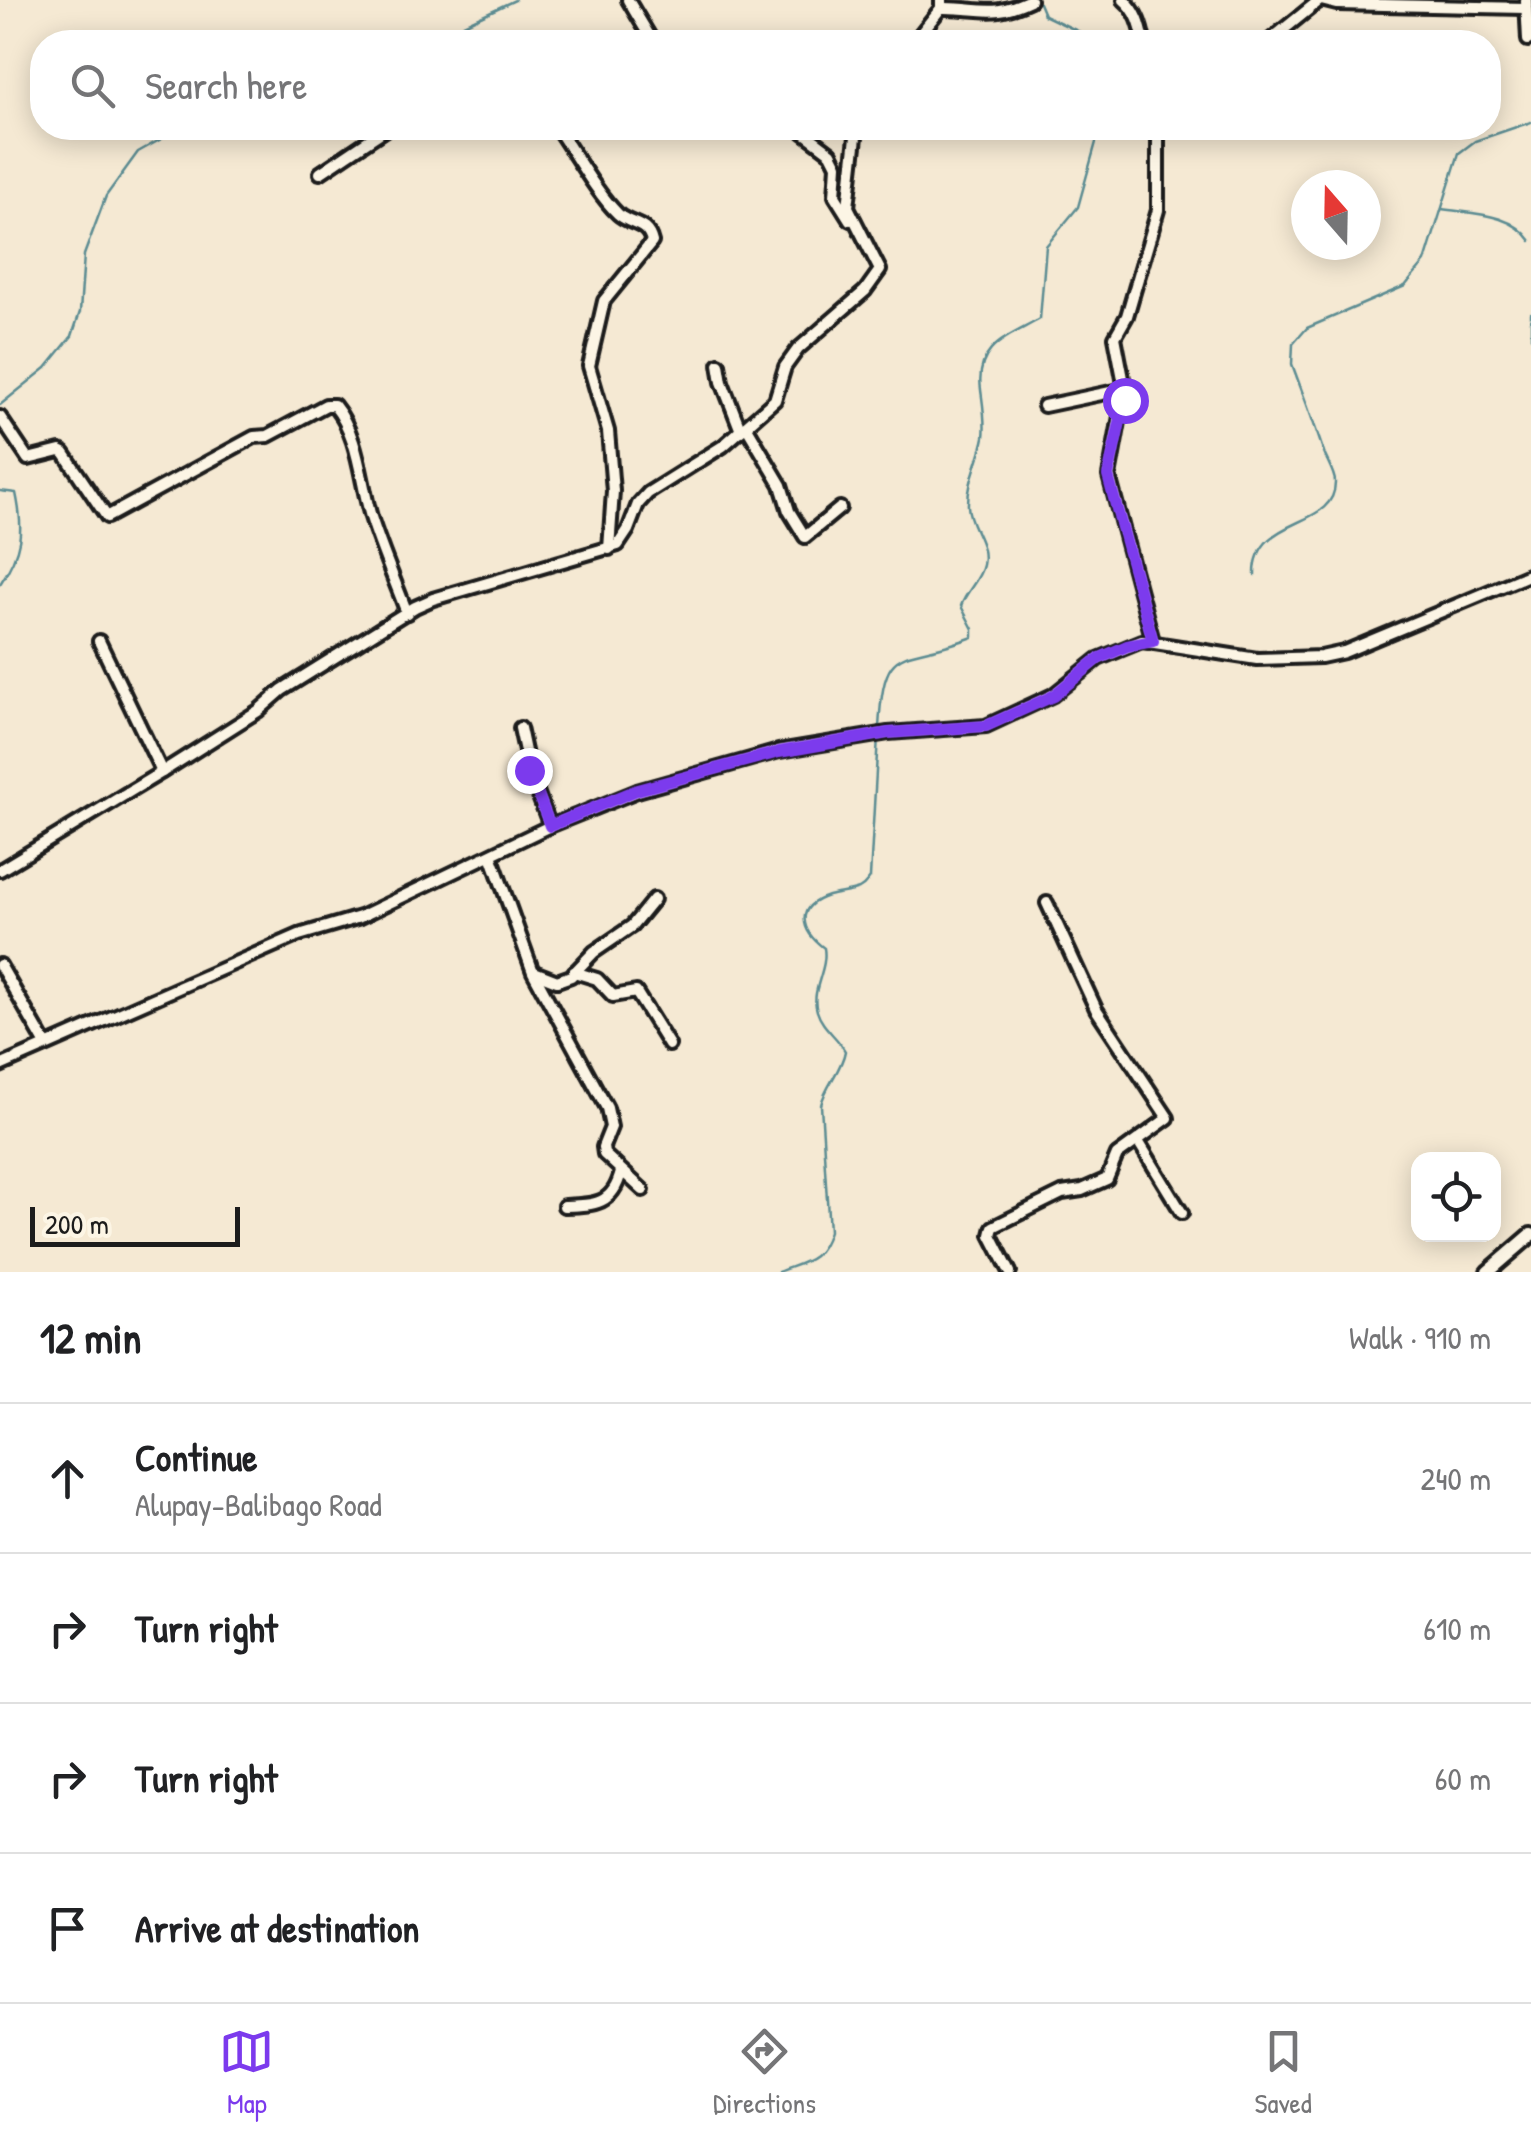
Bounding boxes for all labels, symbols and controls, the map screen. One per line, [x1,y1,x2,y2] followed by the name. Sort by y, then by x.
[30,30,1501,140] search box
[65,58,120,113] icon: search
[145,59,307,111] text: Search here
[1291,170,1381,260] north arrow
[1103,378,1149,424] route start
[507,748,553,794] route end
[1411,1152,1501,1242] map controls
[1411,1152,1501,1242] button: locate
[30,1202,240,1246] scale bar
[45,1205,109,1243] text: 200 m
[40,1309,142,1366] text: 12 min
[1349,1316,1491,1359] text: Walk · 910 m
[135,1431,257,1483] text: Continue
[40,1451,95,1506] icon: ahead
[1421,1457,1491,1500] text: 240 m
[135,1483,382,1526] text: Alupay-Balibago Road
[40,1601,95,1656] icon: right
[135,1602,278,1654] text: Turn right
[1423,1607,1491,1650] text: 610 m
[40,1751,95,1806] icon: right
[135,1752,278,1804] text: Turn right
[1435,1757,1491,1800] text: 60 m
[40,1901,95,1956] icon: arrive
[135,1902,419,1954] text: Arrive at destination
[219,2024,274,2122] tab: Map
[713,2024,816,2122] tab: Directions
[1255,2024,1312,2122] tab: Saved

